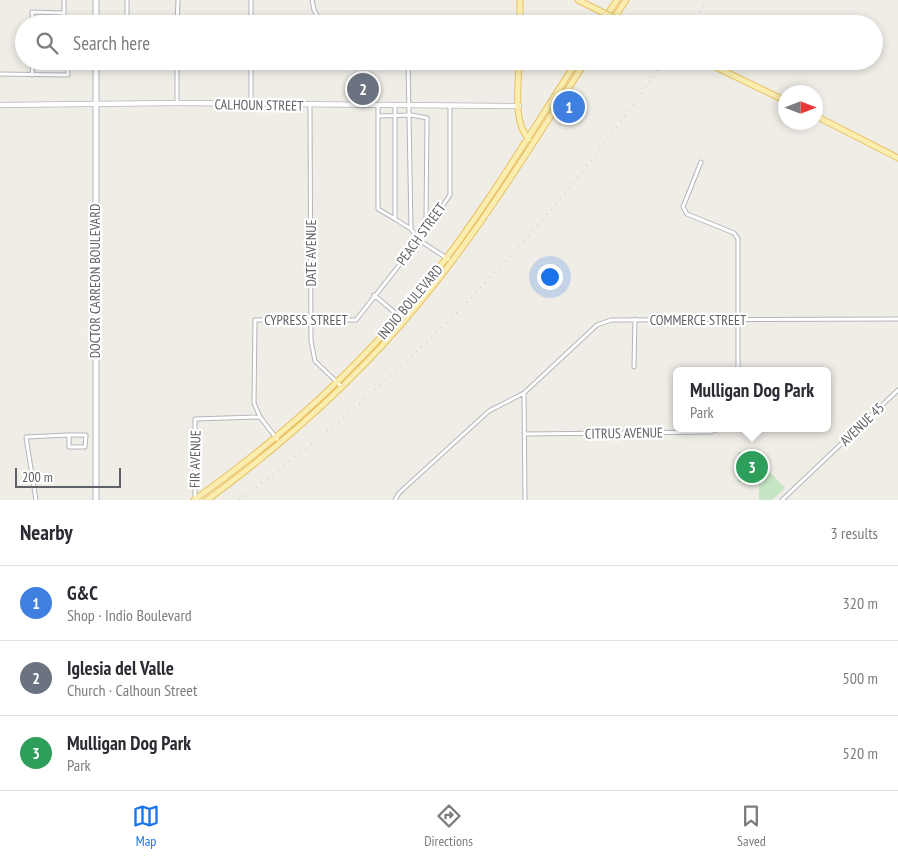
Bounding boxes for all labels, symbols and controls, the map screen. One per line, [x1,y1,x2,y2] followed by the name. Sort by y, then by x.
[15,15,883,70] search box
[33,29,61,57] icon: search
[73,31,150,55] text: Search here
[347,70,379,108] pin: 2
[778,85,823,130] north arrow
[553,88,585,126] pin: 1
[214,95,304,115] street label: CALHOUN STREET
[392,199,450,269] street label: PEACH STREET
[86,204,104,358] street label: DOCTOR CARREON BOULEVARD
[302,219,320,287] street label: DATE AVENUE
[374,261,446,343] street label: INDIO BOULEVARD
[537,264,563,290] your location
[264,311,349,329] street label: CYPRESS STREET
[650,311,747,329] street label: COMMERCE STREET
[673,367,831,432] popup
[690,378,814,402] text: Mulligan Dog Park
[836,398,888,450] street label: AVENUE 45
[690,402,714,422] text: Park
[585,423,663,443] street label: CITRUS AVENUE
[185,430,205,488] street label: FIR AVENUE
[736,448,768,486] pin: 3
[15,465,121,488] scale bar
[22,468,53,486] text: 200 m
[20,519,73,546] text: Nearby
[831,523,878,543] text: 3 results
[67,581,98,605] text: G&C
[32,593,40,613] text: 1
[843,593,878,613] text: 320 m
[67,605,192,625] text: Shop · Indio Boulevard
[67,656,174,680] text: Iglesia del Valle
[32,668,40,688] text: 2
[843,668,878,688] text: 500 m
[67,680,197,700] text: Church · Calhoun Street
[67,731,191,755] text: Mulligan Dog Park
[32,743,40,763] text: 3
[843,743,878,763] text: 520 m
[67,755,91,775] text: Park
[132,802,160,850] tab: Map
[424,802,473,850] tab: Directions
[737,802,766,850] tab: Saved

